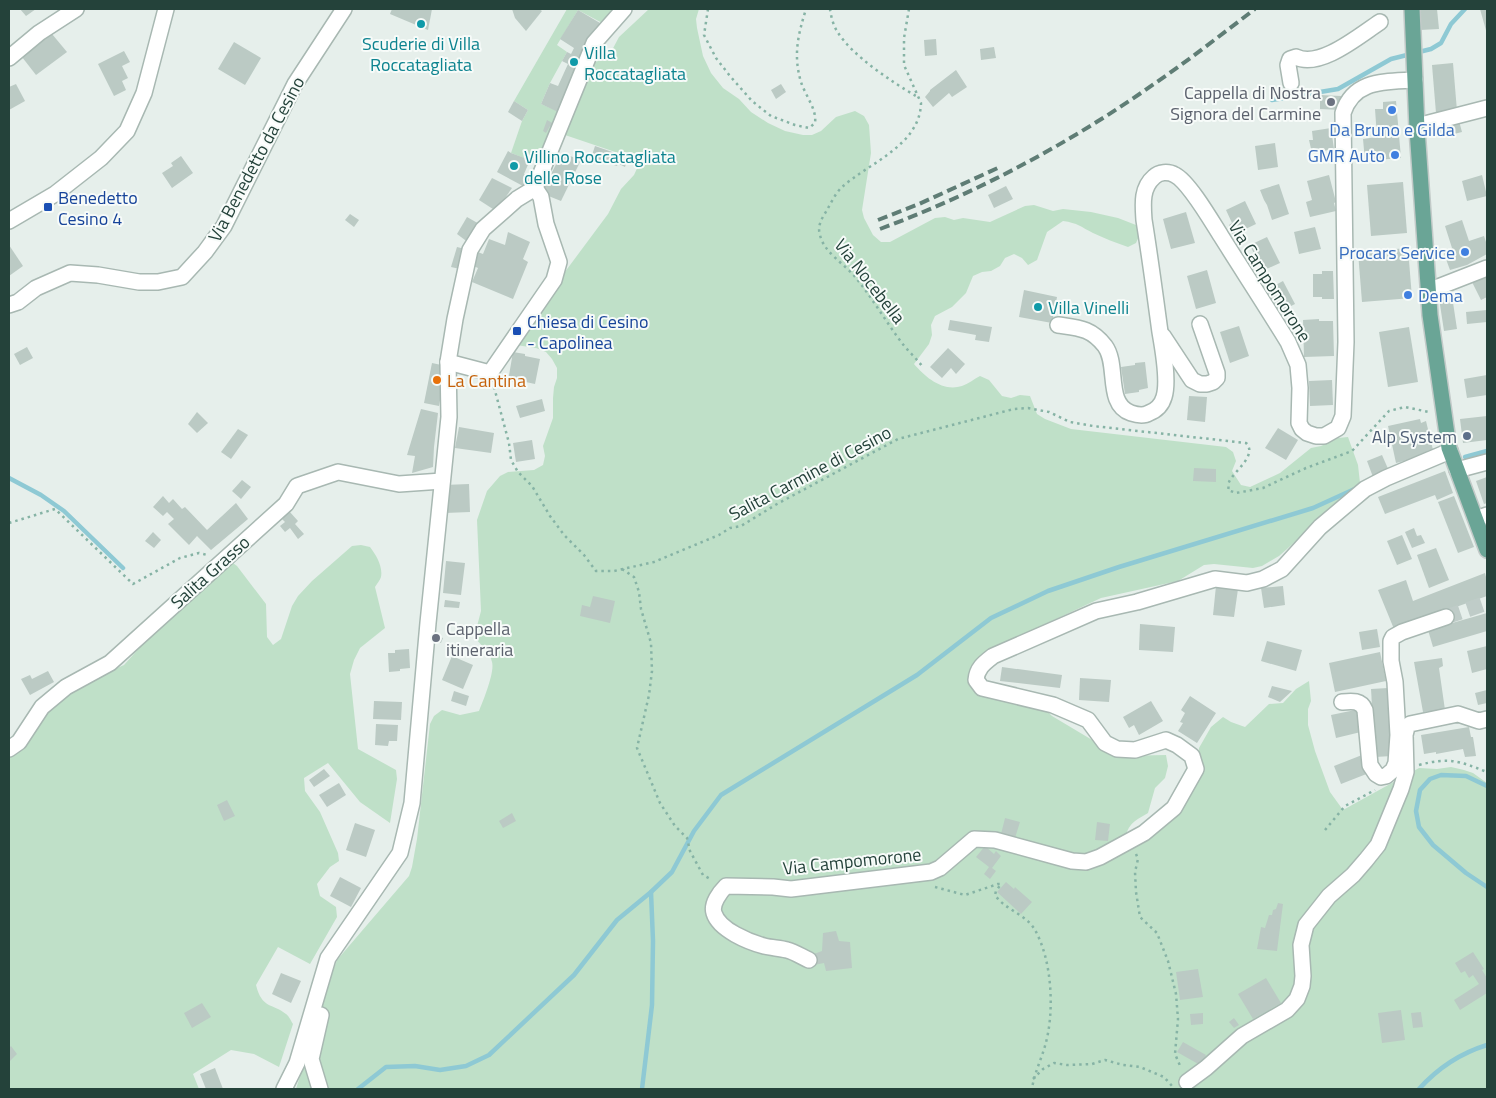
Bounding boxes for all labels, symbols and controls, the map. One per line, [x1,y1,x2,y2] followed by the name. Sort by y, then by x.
[415,18,427,30] marker: Scuderie di Villa Roccatagliata
[362,30,480,78] place label: Scuderie di Villa Roccatagliata
[584,39,686,87] place label: Villa Roccatagliata
[568,56,580,68] marker: Villa Roccatagliata
[201,72,311,246] street label: Via Benedetto da Cesino
[1170,79,1321,127] place label: Cappella di Nostra Signora del Carmine
[1325,96,1337,108] marker: Cappella di Nostra Signora del Carmine
[1386,104,1398,116] marker: Da Bruno e Gilda
[1329,116,1455,143] place label: Da Bruno e Gilda
[1308,142,1385,169] place label: GMR Auto
[524,143,676,191] place label: Villino Roccatagliata delle Rose
[1389,149,1401,161] marker: GMR Auto
[508,160,520,172] marker: Villino Roccatagliata delle Rose
[58,184,138,232] place label: Benedetto Cesino 4
[42,201,54,213] marker: Benedetto Cesino 4
[1222,215,1318,347] street label: Via Campomorone
[828,233,912,329] street label: Via Nocebella
[1339,239,1455,266] place label: Procars Service
[1459,246,1471,258] marker: Procars Service
[1418,282,1463,309] place label: Dema
[1402,289,1414,301] marker: Dema
[1048,294,1129,321] place label: Villa Vinelli
[1032,301,1044,313] marker: Villa Vinelli
[527,308,648,356] place label: Chiesa di Cesino - Capolinea
[511,325,523,337] marker: Chiesa di Cesino - Capolinea
[447,367,526,394] place label: La Cantina
[431,374,443,386] marker: La Cantina
[724,419,896,527] street label: Salita Carmine di Cesino
[1372,423,1457,450] place label: Alp System
[1461,430,1473,442] marker: Alp System
[164,529,256,615] street label: Salita Grasso
[446,615,513,663] place label: Cappella itineraria
[430,632,442,644] marker: Cappella itineraria
[781,840,923,882] street label: Via Campomorone

